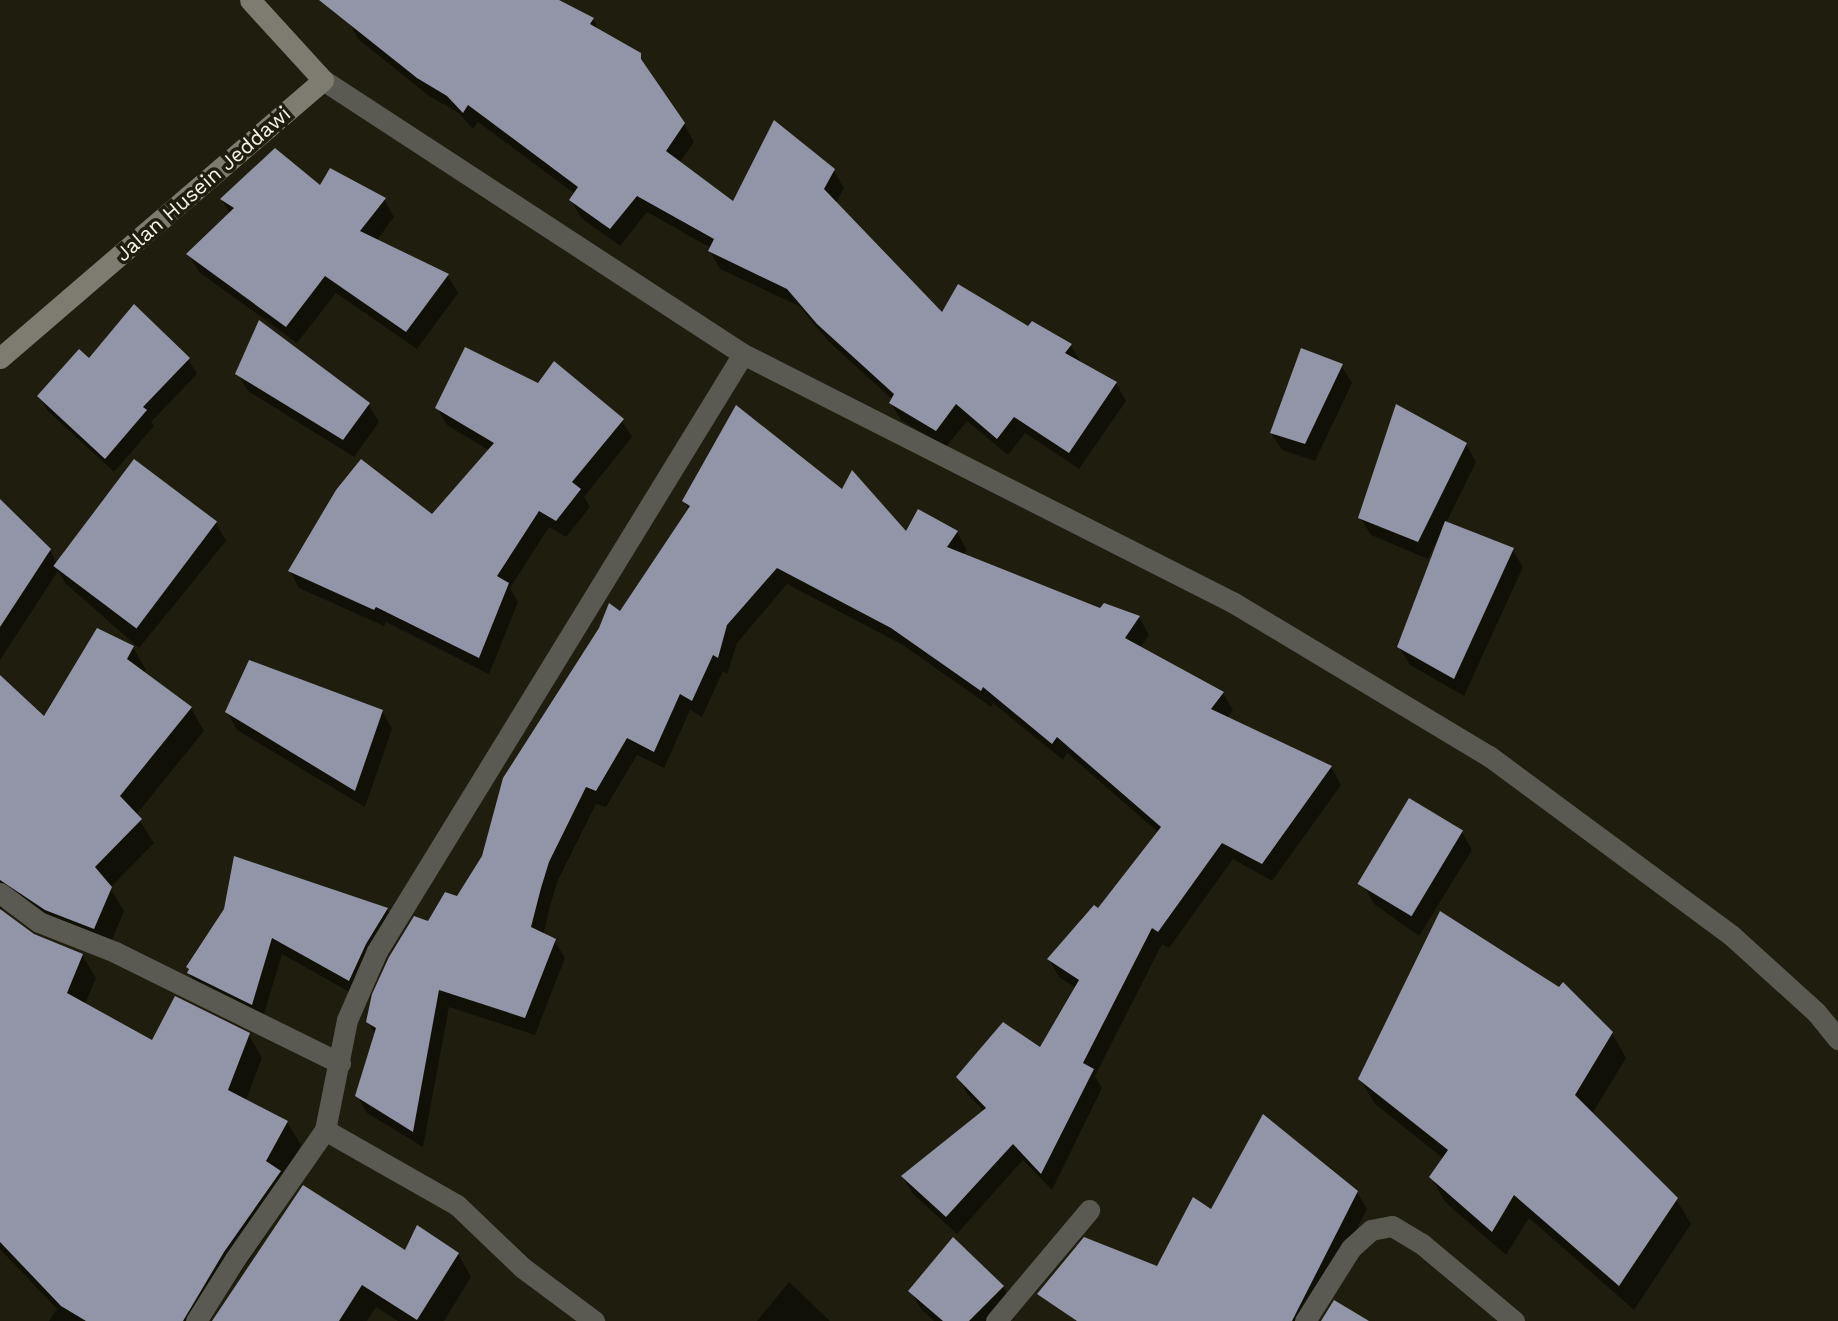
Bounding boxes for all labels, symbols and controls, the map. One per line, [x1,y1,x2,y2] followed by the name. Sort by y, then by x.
[110,101,296,267] street label: Jalan Husein Jeddawi

